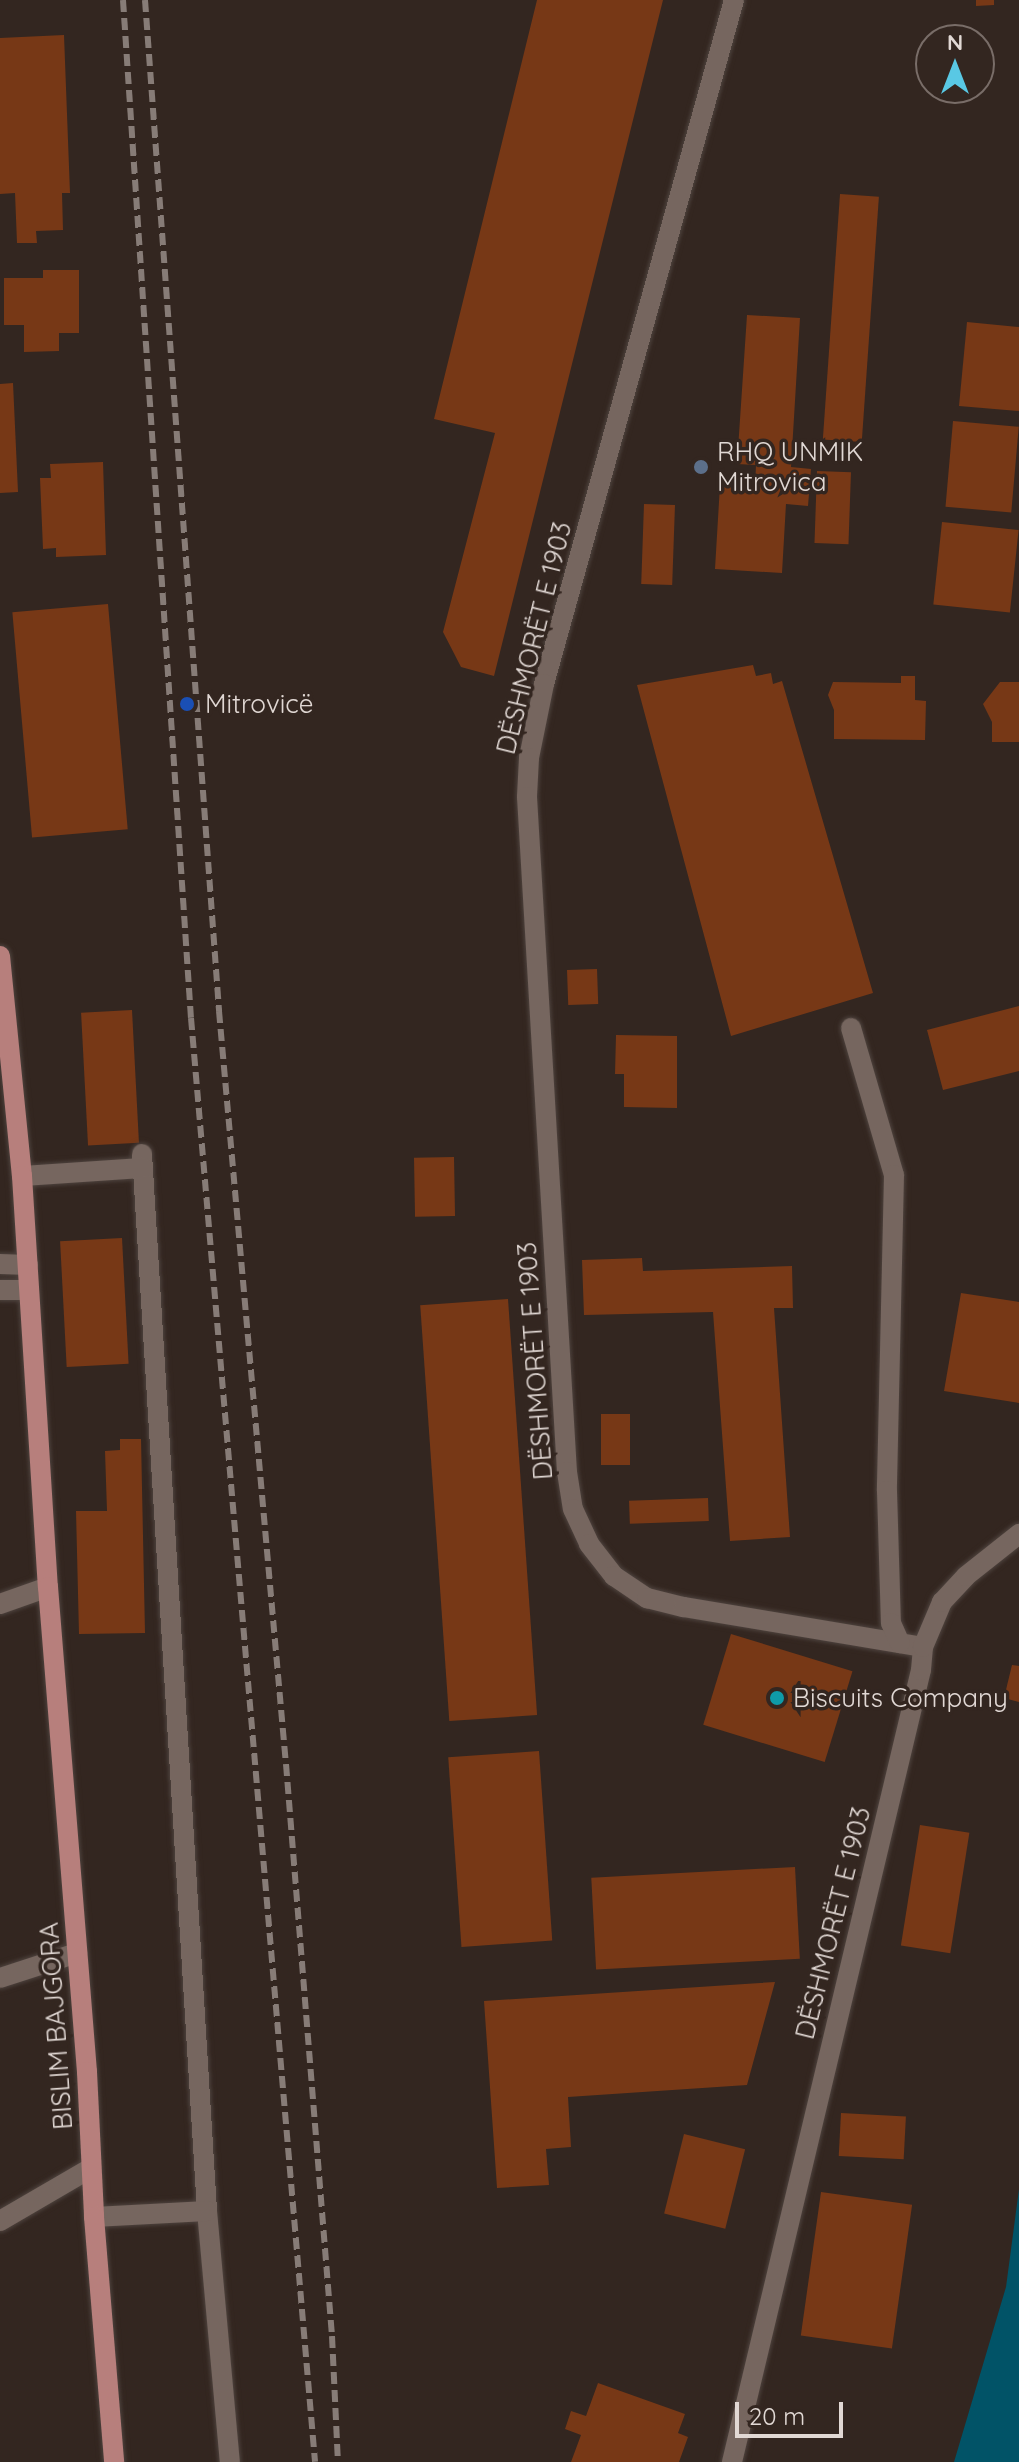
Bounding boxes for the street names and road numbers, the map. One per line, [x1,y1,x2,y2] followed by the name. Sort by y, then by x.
[490,519,578,757] street label: DËSHMORËT E 1903
[511,1241,559,1481] street label: DËSHMORËT E 1903
[789,1804,877,2042] street label: DËSHMORËT E 1903
[33,1921,79,2131] street label: BISLIM BAJGORA

